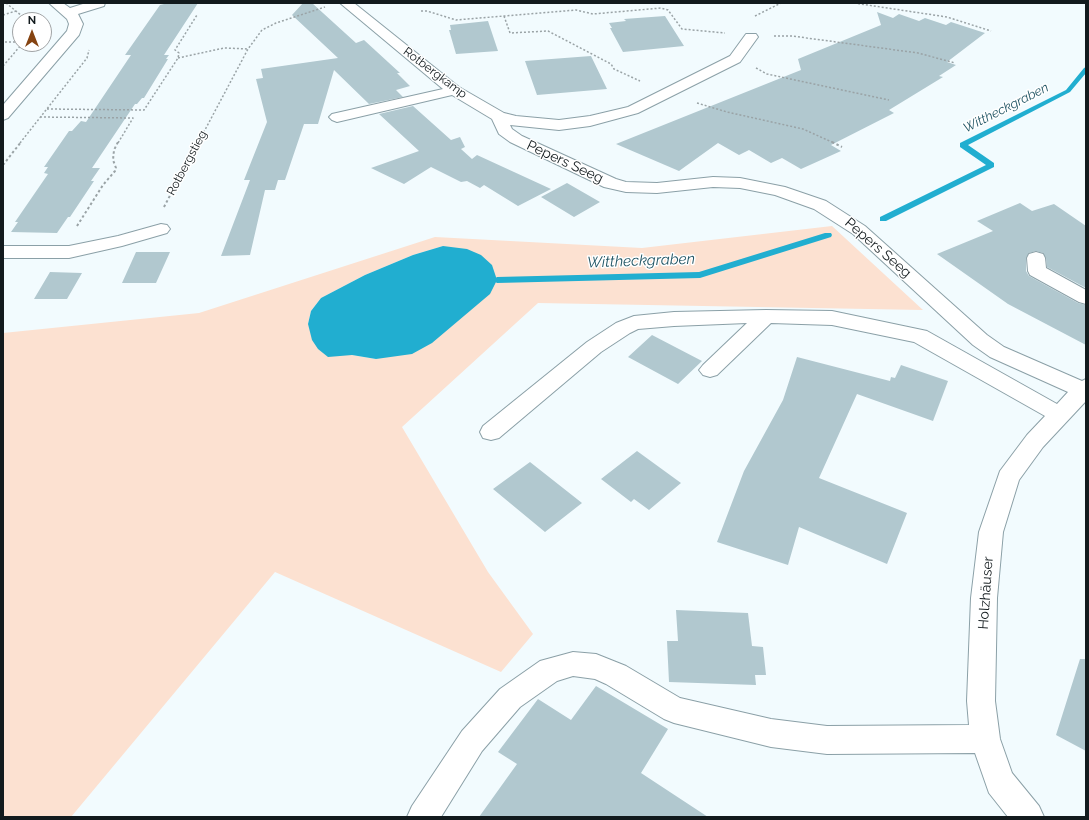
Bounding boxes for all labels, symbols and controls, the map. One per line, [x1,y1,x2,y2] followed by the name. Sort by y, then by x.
[12,12,52,52] north arrow
[28,14,36,27] text: N
[400,44,470,102] street label: Rotbergkamp
[961,80,1051,136] water label: Wittheckgraben
[164,128,210,198] street label: Rotbergstieg
[524,137,606,187] street label: Pepers Seeg
[841,215,915,281] street label: Pepers Seeg
[587,250,695,272] water label: Wittheckgraben
[975,556,997,630] street label: Holzhäuser

